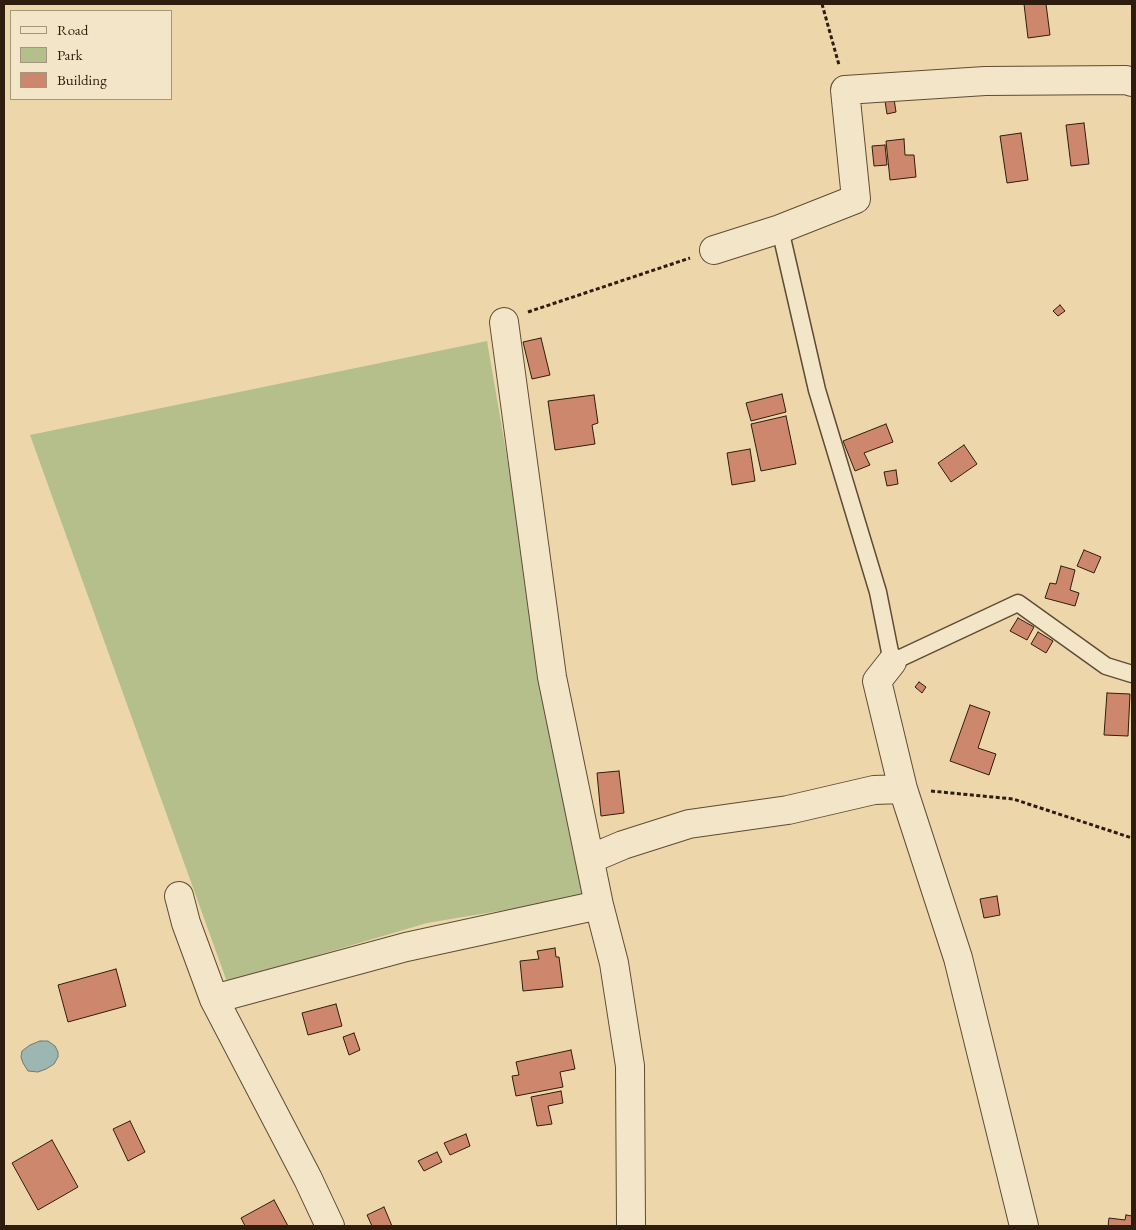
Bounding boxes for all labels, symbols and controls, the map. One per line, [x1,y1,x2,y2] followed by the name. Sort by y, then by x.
[10,10,172,100] legend
[57,20,88,39] text: Road
[57,45,83,64] text: Park
[57,70,107,89] text: Building

